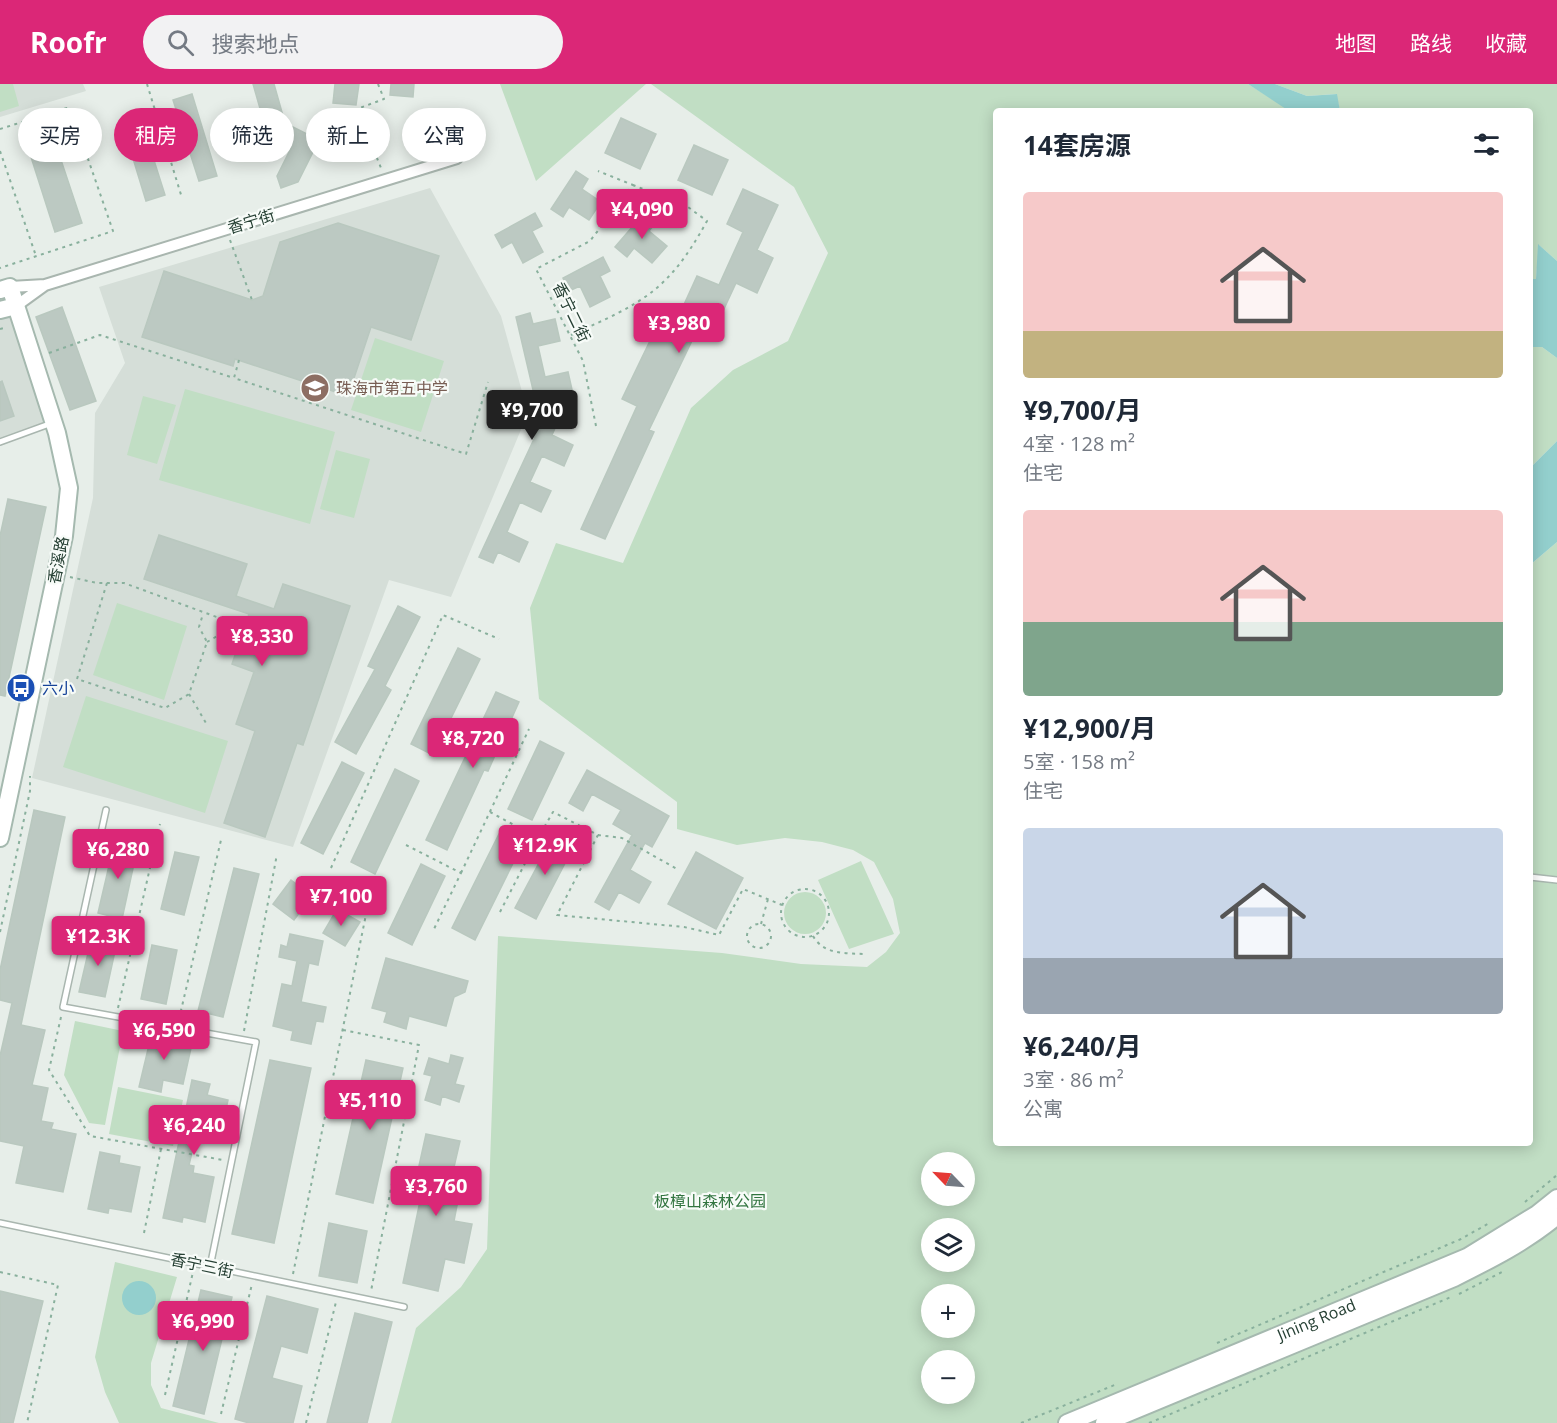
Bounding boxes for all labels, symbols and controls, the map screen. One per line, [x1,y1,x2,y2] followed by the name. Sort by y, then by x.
[143,15,563,69] search box
[30,23,107,61] text: Roofr
[164,26,197,59] icon: search
[212,28,300,58] text: 搜索地点
[1335,29,1377,57] text: 地图
[1410,29,1452,57] text: 路线
[1485,29,1527,57] text: 收藏
[18,108,102,162] chip: 买房
[114,108,198,162] chip: 租房
[210,108,294,162] chip: 筛选
[306,108,390,162] chip: 新上
[402,108,486,162] chip: 公寓
[1023,127,1131,163] text: 14套房源
[1470,128,1503,161] icon: filters
[593,189,691,240] pin: ¥4,090
[611,195,673,222] text: ¥4,090
[225,203,277,239] street label: 香宁街
[1209,231,1317,339] icon: home
[548,278,596,346] street label: 香宁二街
[630,303,728,354] pin: ¥3,980
[648,309,710,336] text: ¥3,980
[299,372,331,404] school or university icon: 珠海市第五中学
[336,377,448,399] place label: 珠海市第五中学
[483,390,581,441] pin: ¥9,700
[1023,392,1142,428] text: ¥9,700/月
[501,396,563,423] text: ¥9,700
[1023,430,1135,457] text: 4室 · 128 m²
[1023,459,1063,486] text: 住宅
[43,534,73,586] street label: 香溪路
[1209,549,1317,657] icon: home
[213,616,311,667] pin: ¥8,330
[231,622,293,649] text: ¥8,330
[5,672,37,704] bus stop icon: 六小
[42,677,74,699] place label: 六小
[1023,710,1156,746] text: ¥12,900/月
[424,718,522,769] pin: ¥8,720
[442,724,504,751] text: ¥8,720
[1023,748,1135,775] text: 5室 · 158 m²
[1023,777,1063,804] text: 住宅
[496,825,594,876] pin: ¥12.9K
[69,829,167,880] pin: ¥6,280
[513,831,577,858] text: ¥12.9K
[87,835,149,862] text: ¥6,280
[1209,867,1317,975] icon: home
[292,876,390,927] pin: ¥7,100
[310,882,372,909] text: ¥7,100
[49,916,147,967] pin: ¥12.3K
[66,922,130,949] text: ¥12.3K
[115,1010,213,1061] pin: ¥6,590
[133,1016,195,1043] text: ¥6,590
[1023,1028,1142,1064] text: ¥6,240/月
[1023,1066,1124,1093] text: 3室 · 86 m²
[321,1080,419,1131] pin: ¥5,110
[339,1086,401,1113] text: ¥5,110
[1023,1095,1063,1122] text: 公寓
[145,1105,243,1156] pin: ¥6,240
[163,1111,225,1138] text: ¥6,240
[921,1152,975,1206] north arrow
[921,1152,975,1404] map controls
[387,1166,485,1217] pin: ¥3,760
[405,1172,467,1199] text: ¥3,760
[654,1190,766,1212] park label: 板樟山森林公园
[921,1218,975,1272] button: layers
[168,1248,236,1282] street label: 香宁三街
[921,1284,975,1338] button: +
[1272,1293,1359,1346] street label: Jining Road
[154,1301,252,1352] pin: ¥6,990
[172,1307,234,1334] text: ¥6,990
[921,1350,975,1404] button: −

